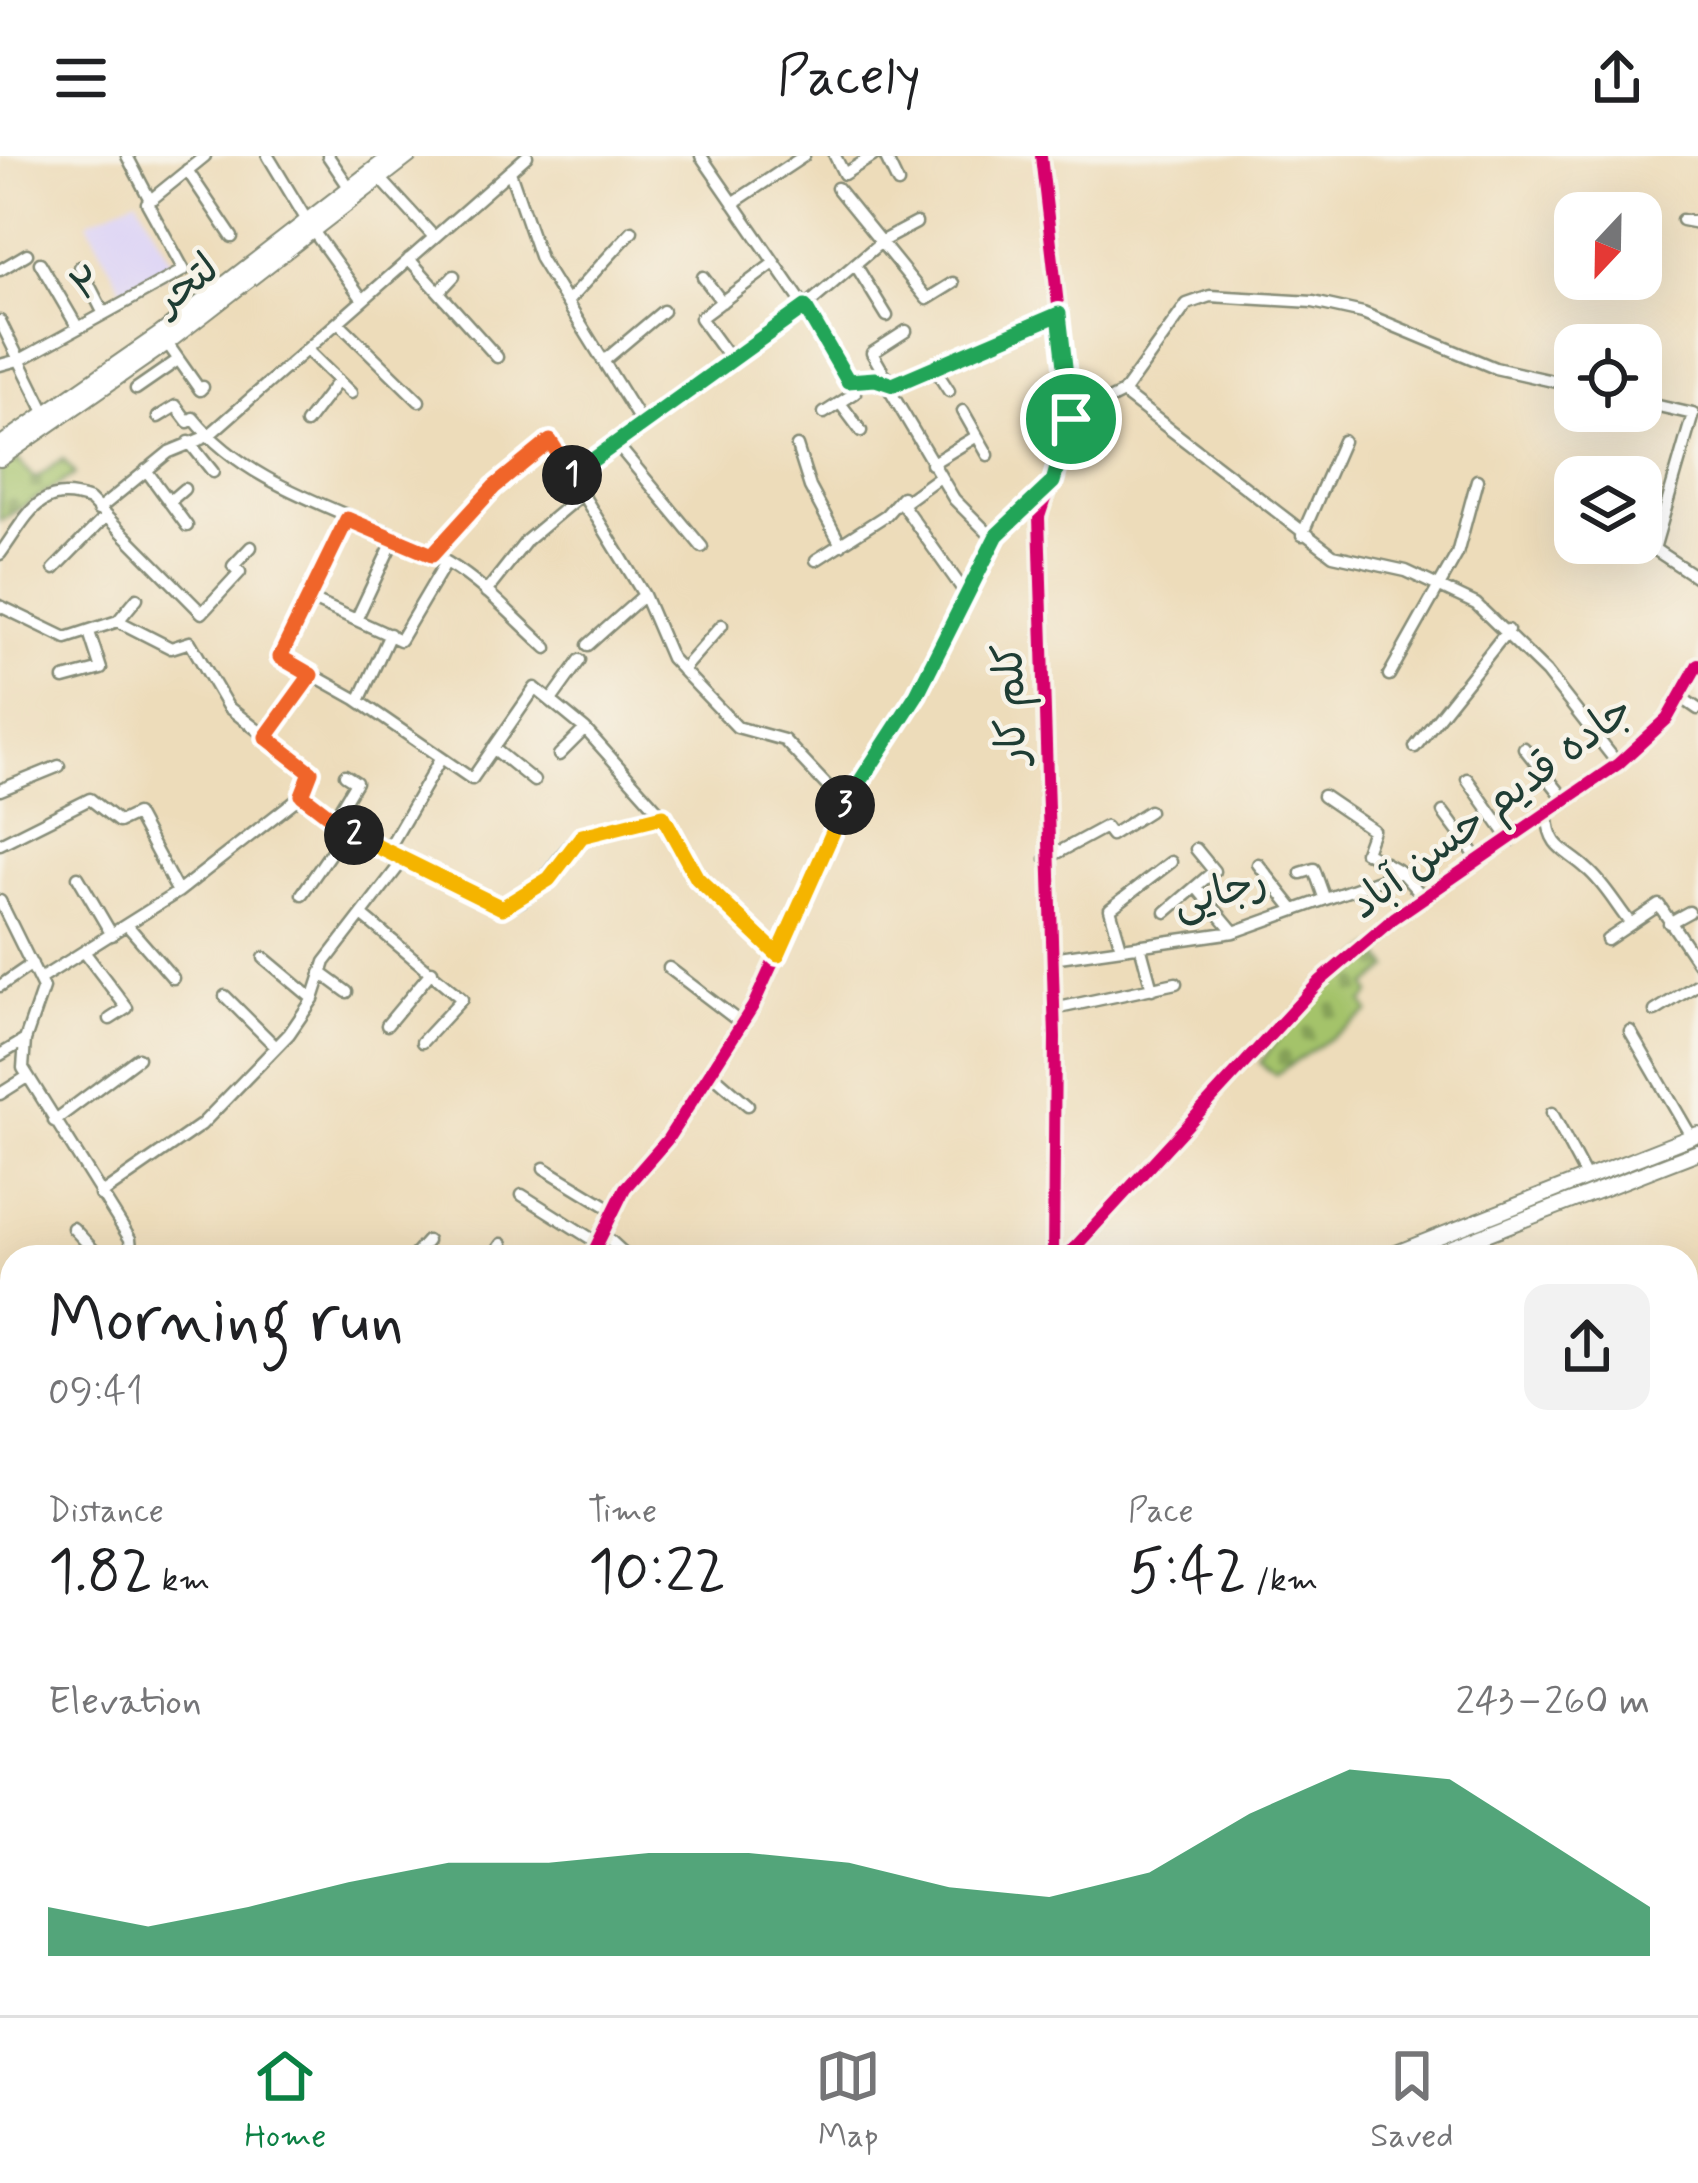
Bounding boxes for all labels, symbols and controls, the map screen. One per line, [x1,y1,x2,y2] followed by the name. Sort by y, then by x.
[777,43,921,114] text: Pacely
[48,45,114,111] icon: menu
[1584,45,1650,111] icon: share
[1554,192,1662,300] north arrow
[1554,192,1662,564] map controls
[141,242,231,330] street label: لتحر
[61,254,113,316] street label: ۲
[1554,324,1662,432] button: locate
[1020,368,1122,470] pin
[1038,386,1104,452] icon: arrive
[542,445,602,505] pin: 1
[565,453,579,497] text: 1
[1554,456,1662,564] button: layers
[982,643,1043,768] street label: کلم کار
[1339,683,1646,934] street label: جاده قدیم حسن آباد
[815,775,875,835] pin: 3
[838,783,852,827] text: 3
[324,805,384,865] pin: 2
[346,813,362,857] text: 2
[1167,854,1273,932] street label: رجایی
[48,1279,404,1365] text: Morning run
[1524,1284,1650,1410] button: share
[48,1367,143,1418] text: 09:41
[48,1490,164,1534] text: Distance
[588,1490,657,1534] text: Time
[1128,1490,1194,1534] text: Pace
[48,1534,153,1613] text: 1.82
[588,1534,726,1613] text: 10:22
[1128,1534,1247,1613] text: 5:42
[153,1559,210,1603] text: km
[1247,1559,1318,1603] text: /km
[48,1677,202,1728] text: Elevation
[1456,1677,1650,1728] text: 243–260 m
[244,2043,326,2159] tab: Home
[815,2043,881,2159] tab: Map
[1370,2043,1454,2159] tab: Saved

